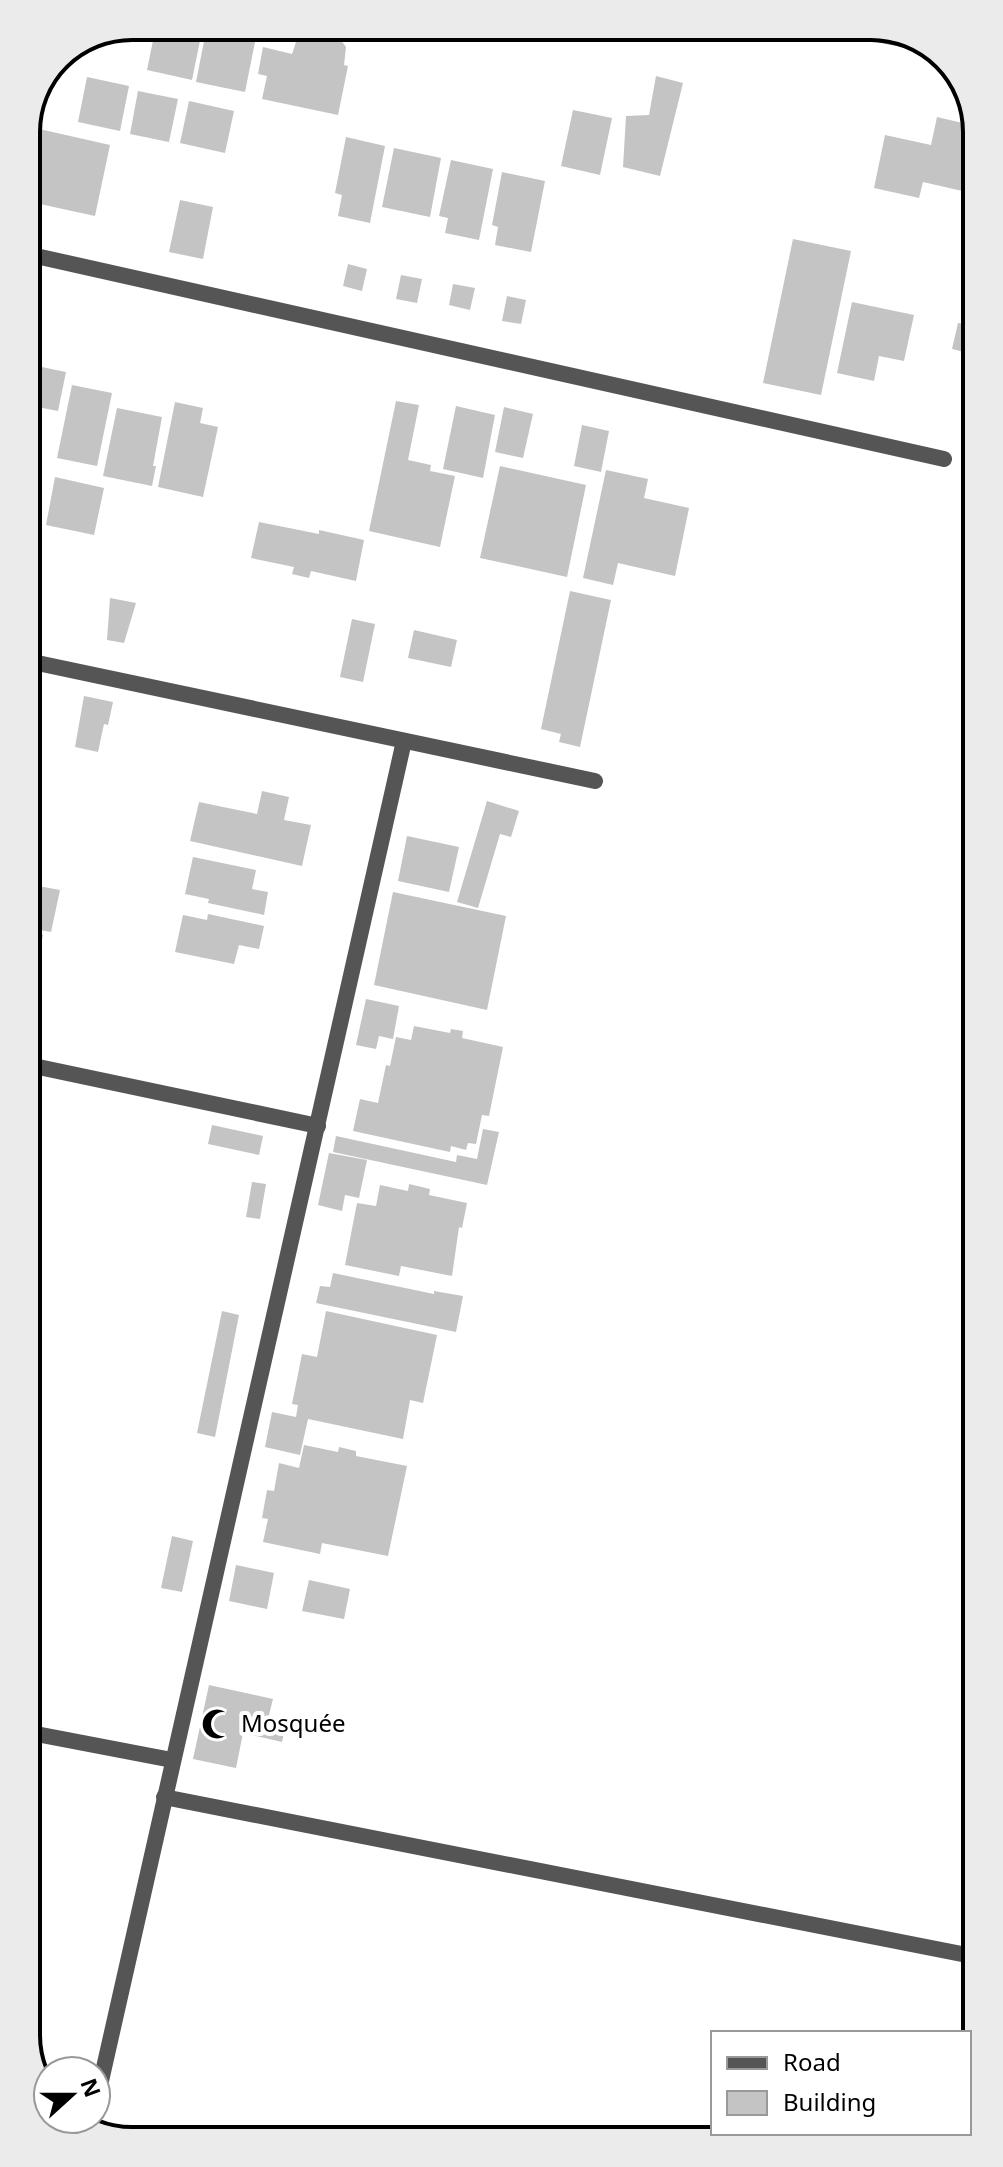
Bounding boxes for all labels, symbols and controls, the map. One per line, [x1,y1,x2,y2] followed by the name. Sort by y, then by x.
[241,1706,345,1739] place label: Mosquée
[200,1707,234,1741] mosque icon: Mosquée
[711,2031,971,2135] legend
[783,2045,841,2078] text: Road
[32,2055,112,2135] north arrow
[74,2074,109,2101] text: N
[783,2085,876,2118] text: Building

